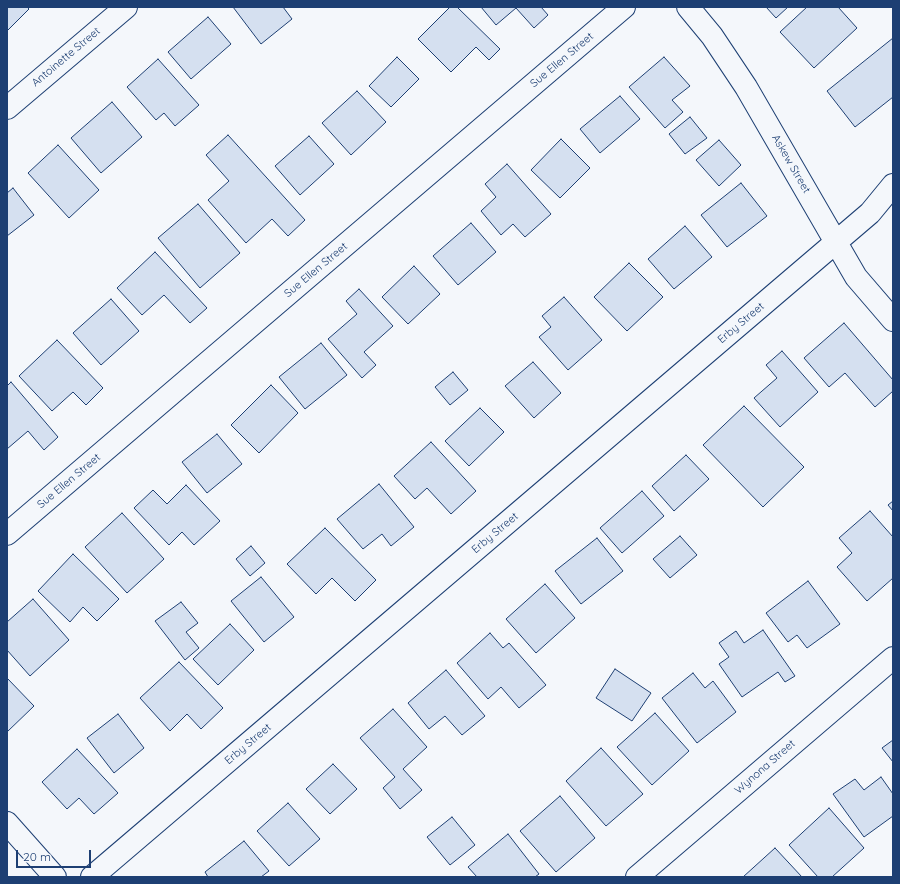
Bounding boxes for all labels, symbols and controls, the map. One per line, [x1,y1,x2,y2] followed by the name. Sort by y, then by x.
[29,24,103,90] street label: Antoinette Street
[528,30,596,90] street label: Sue Ellen Street
[769,132,813,196] street label: Askew Street
[282,240,350,300] street label: Sue Ellen Street
[715,300,767,346] street label: Erby Street
[35,451,103,511] street label: Sue Ellen Street
[469,510,521,556] street label: Erby Street
[222,721,274,767] street label: Erby Street
[732,737,798,797] street label: Wynona Street
[18,842,93,868] scale bar
[23,849,51,864] text: 20 m

